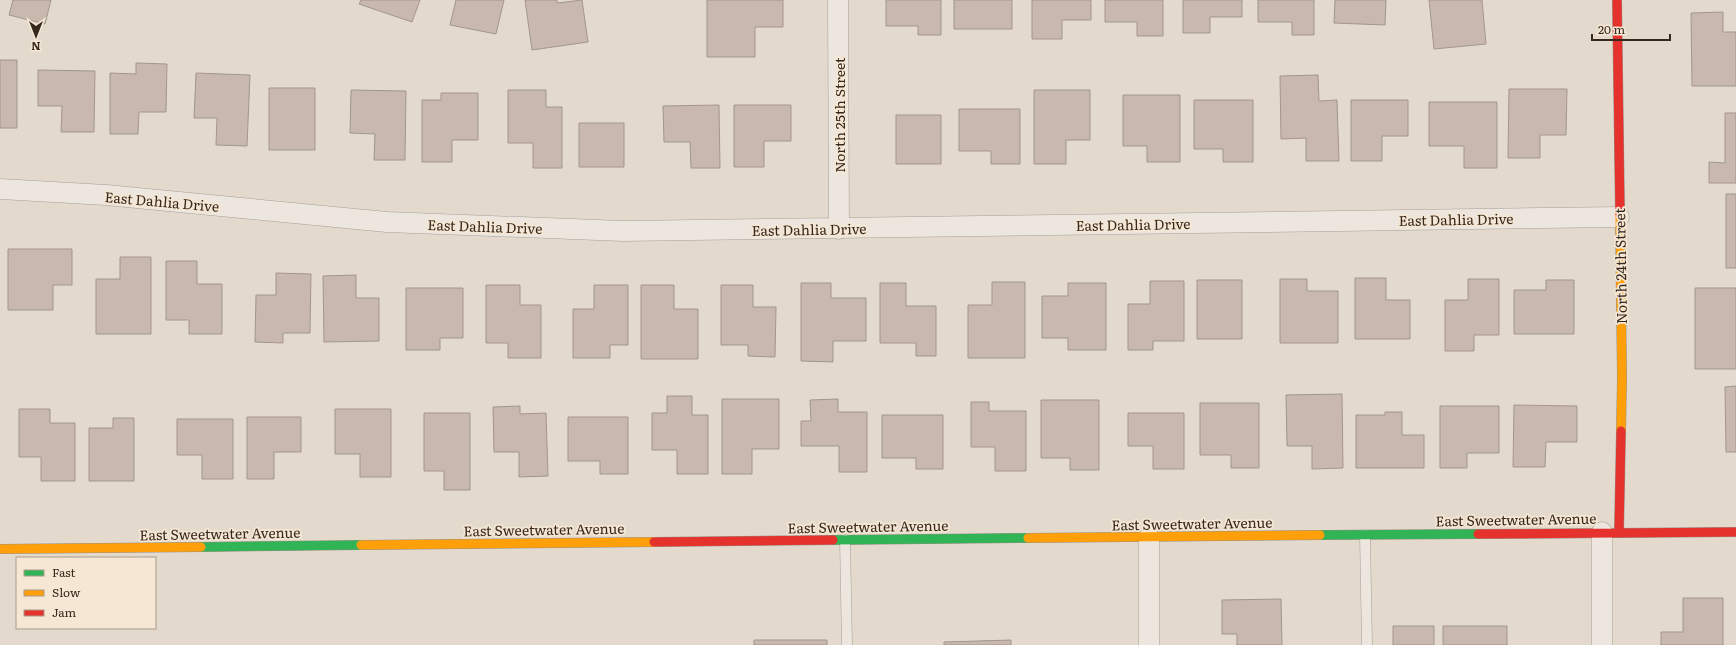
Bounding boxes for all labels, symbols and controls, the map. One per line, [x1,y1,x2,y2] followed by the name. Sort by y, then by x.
[16,16,56,56] north arrow
[1592,16,1670,42] scale bar
[1598,20,1625,38] text: 20 m
[31,39,41,55] text: N
[829,57,849,173] street label: North 25th Street
[104,186,220,216] street label: East Dahlia Drive
[1398,208,1514,230] street label: East Dahlia Drive
[1609,208,1631,324] street label: North 24th Street
[1075,213,1191,235] street label: East Dahlia Drive
[427,214,543,238] street label: East Dahlia Drive
[751,218,867,240] street label: East Dahlia Drive
[1435,508,1597,530] street label: East Sweetwater Avenue
[1111,512,1273,534] street label: East Sweetwater Avenue
[787,515,949,537] street label: East Sweetwater Avenue
[463,518,625,540] street label: East Sweetwater Avenue
[139,522,301,544] street label: East Sweetwater Avenue
[16,557,156,629] legend
[52,563,76,581] text: Fast
[52,583,81,601] text: Slow
[52,603,77,621] text: Jam

